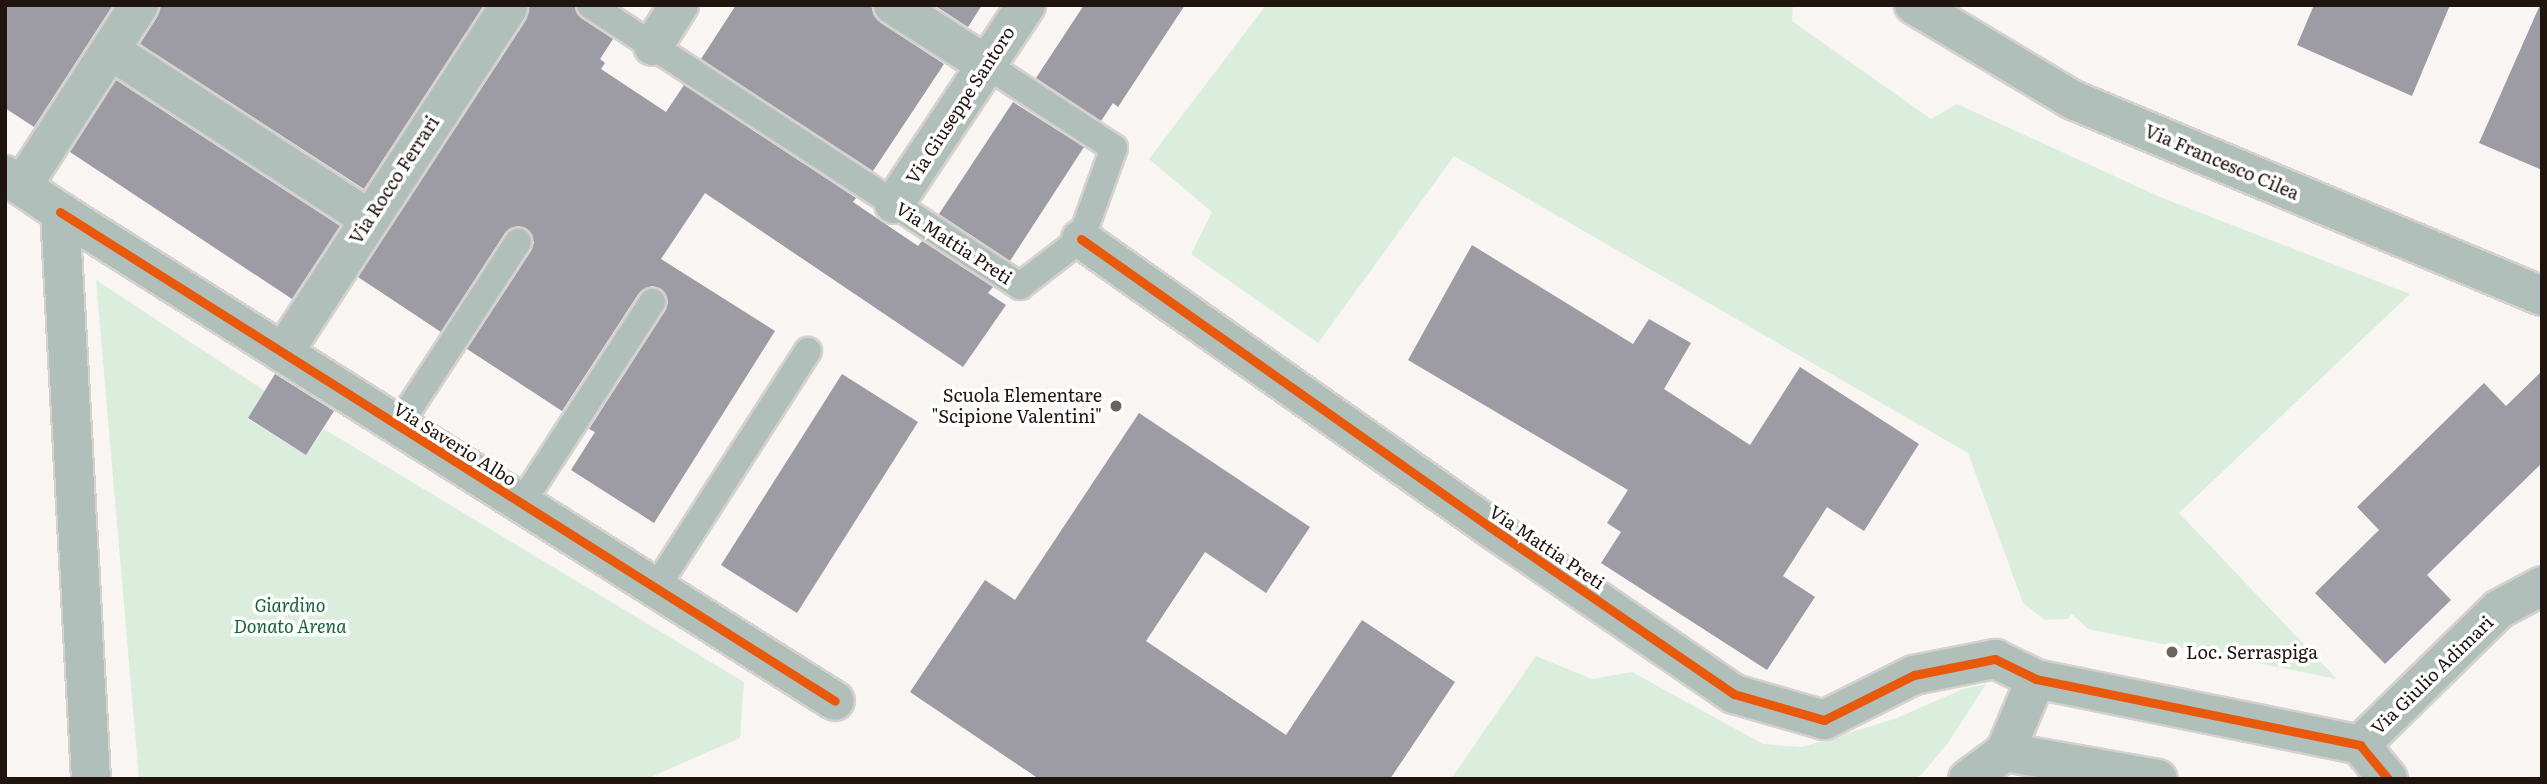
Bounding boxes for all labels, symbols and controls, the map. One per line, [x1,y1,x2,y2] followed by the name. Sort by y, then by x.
[901,22,1019,188] street label: Via Giuseppe Santoro
[345,112,443,248] street label: Via Rocco Ferrari
[2142,120,2302,204] street label: Via Francesco Cilea
[892,197,1016,289] street label: Via Mattia Preti
[931,385,1102,428] place label: Scuola Elementare "Scipione Valentini"
[390,398,520,490] street label: Via Saverio Albo
[1108,398,1124,414] marker: Scuola Elementare "Scipione Valentini"
[1485,500,1609,594] street label: Via Mattia Preti
[233,595,347,638] park label: Giardino Donato Arena
[2367,611,2497,739] street label: Via Giulio Adimari
[2186,641,2318,663] place label: Loc. Serraspiga
[2164,644,2180,660] marker: Loc. Serraspiga

